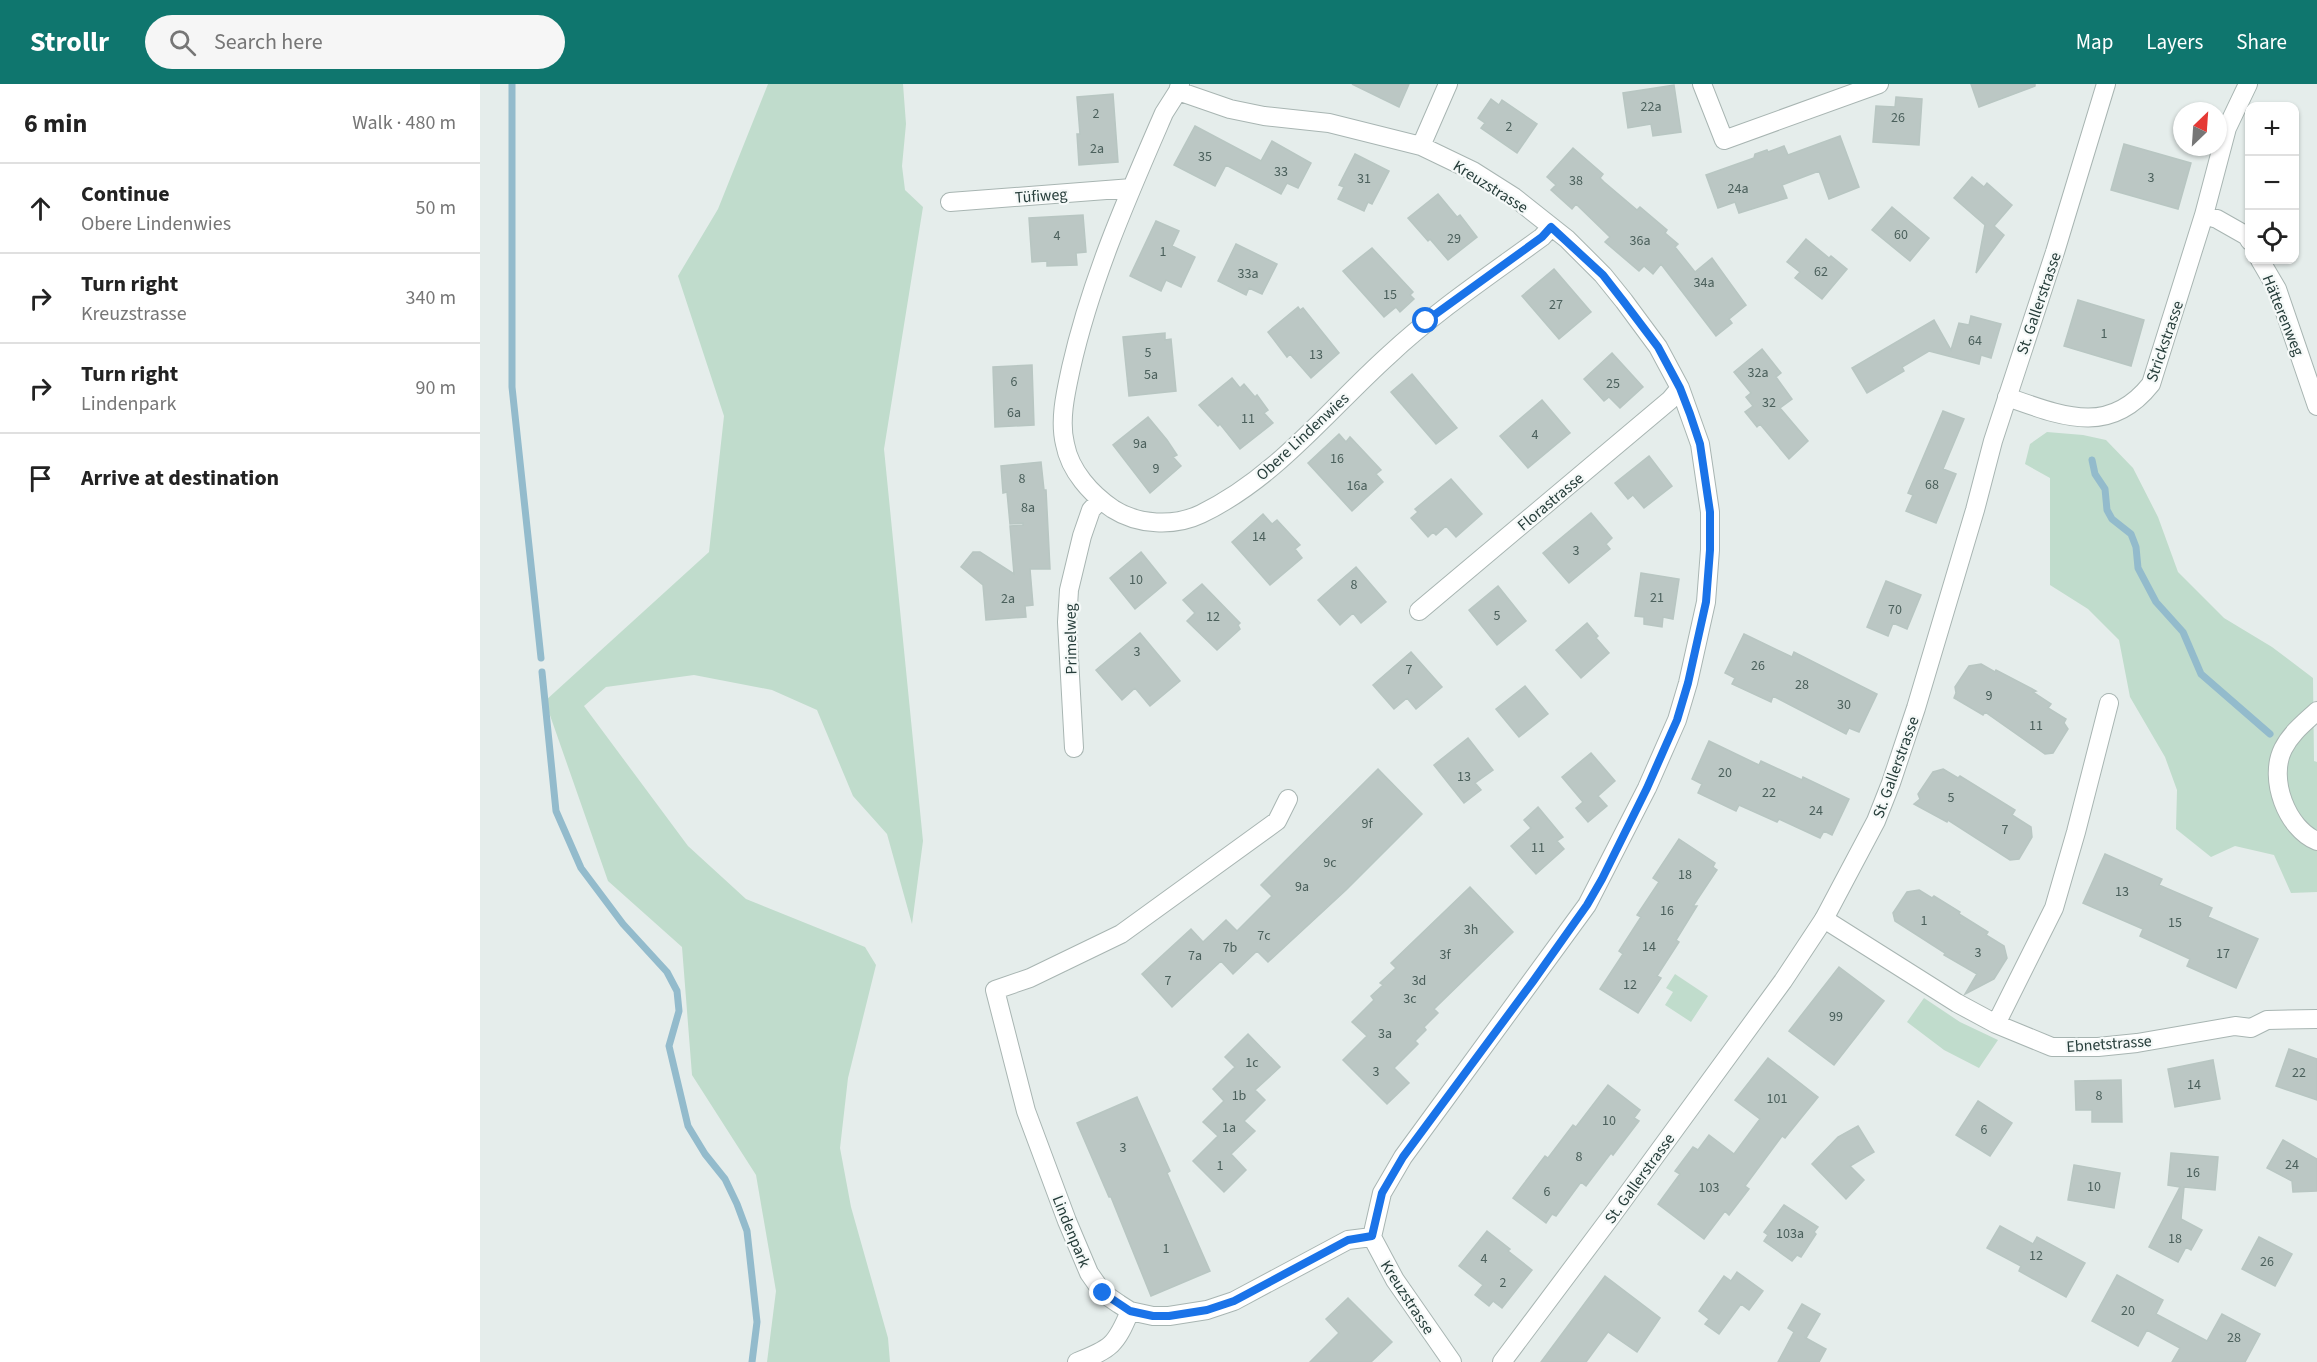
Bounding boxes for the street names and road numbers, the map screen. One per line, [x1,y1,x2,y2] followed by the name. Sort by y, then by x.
[1449,155,1532,219] street label: Kreuzstrasse
[1014,183,1068,209] street label: Tüfiweg
[2011,249,2067,357] street label: St. Gallerstrasse
[2257,271,2309,359] street label: Hätterenweg
[2141,298,2189,385] street label: Strickstrasse
[1251,388,1354,486] street label: Obere Lindenwies
[1513,468,1589,536] street label: Florastrasse
[1059,603,1083,675] street label: Primelweg
[1867,713,1925,821] street label: St. Gallerstrasse
[2066,1030,2153,1058] street label: Ebnetstrasse
[1600,1129,1680,1228] street label: St. Gallerstrasse
[1047,1192,1096,1271] street label: Lindenpark
[1375,1256,1439,1339] street label: Kreuzstrasse

